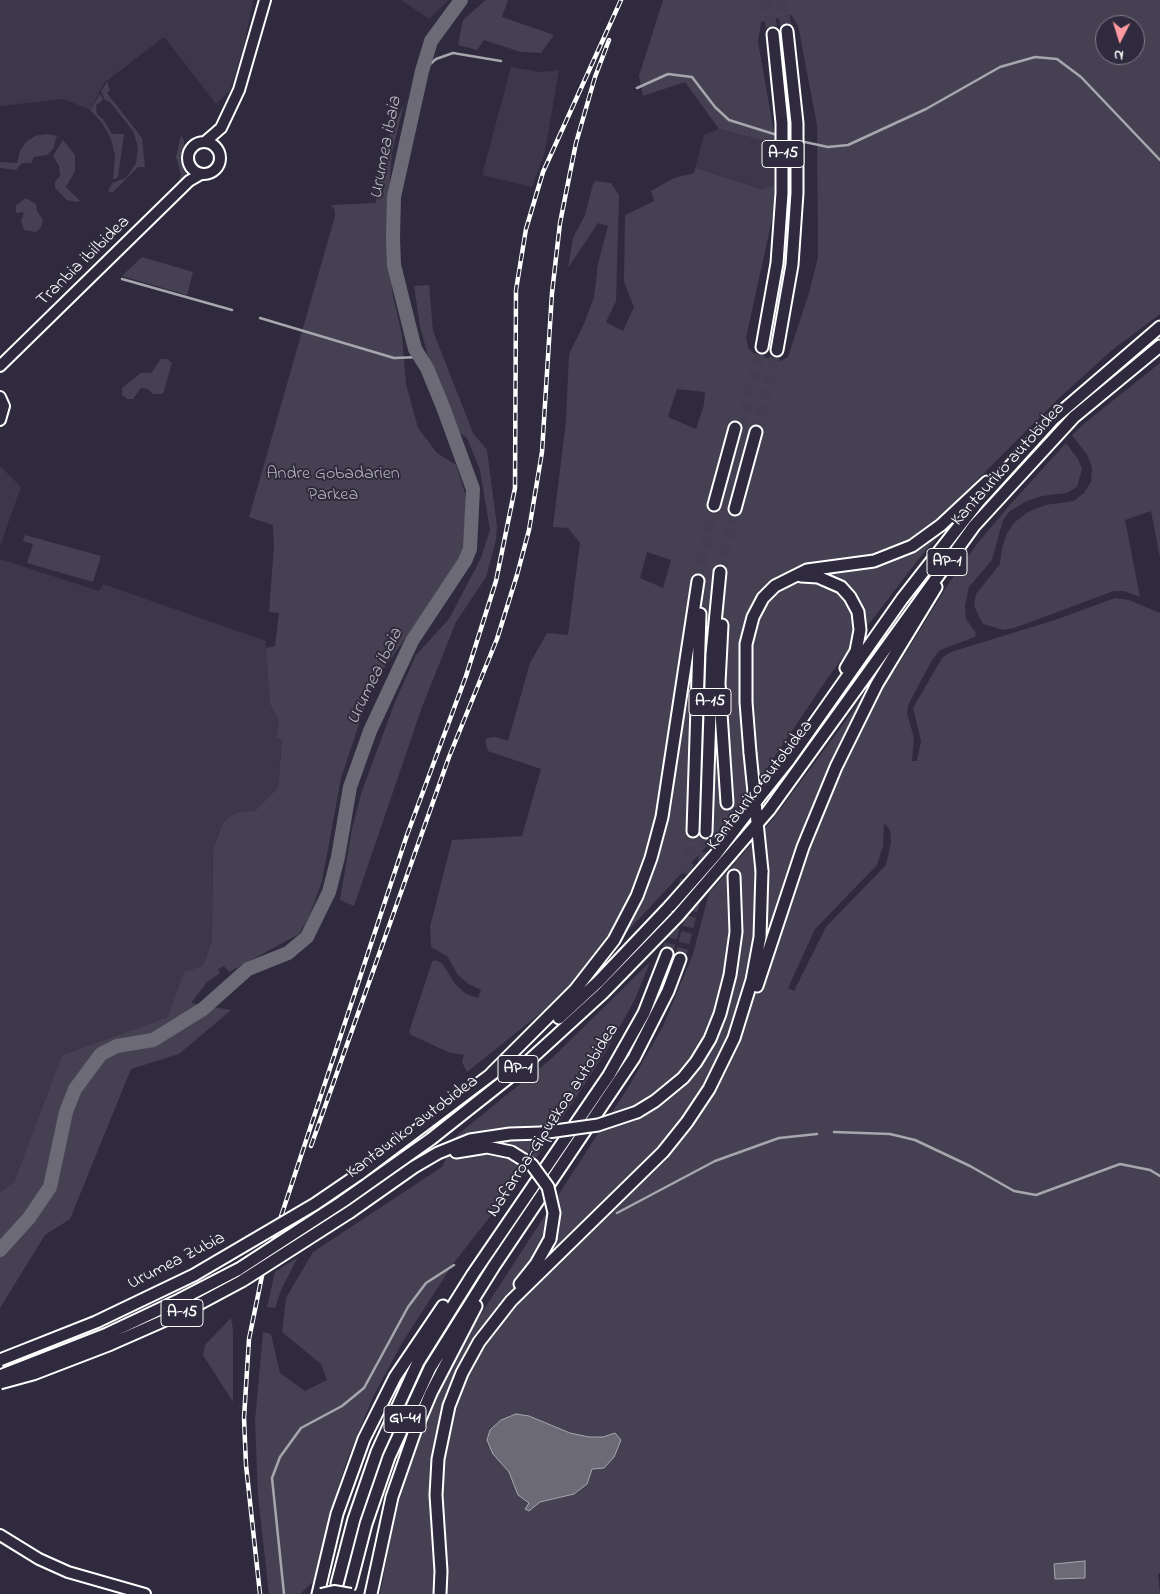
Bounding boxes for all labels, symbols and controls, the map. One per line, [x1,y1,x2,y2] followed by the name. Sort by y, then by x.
[1095,15,1145,65] north arrow
[1113,44,1124,65] text: N
[366,95,408,201] water label: Urumea ibaia
[762,140,804,168] road number: A-15
[33,212,135,312] street label: Tranbia ibilbidea
[948,399,1070,531] street label: Kantauriko autobidea
[266,464,400,506] park label: Andre Gobadarien Parkea
[927,548,967,576] road number: AP-1
[343,625,409,729] water label: Urumea ibaia
[689,689,731,716] road number: A-15
[703,717,819,855] street label: Kantauriko autobidea
[483,1020,625,1222] street label: Nafarroa-Gipuzkoa autobidea
[498,1056,538,1082] road number: AP-1
[343,1071,483,1185] street label: Kantauriko autobidea
[125,1228,229,1296] street label: Urumea Zubia
[161,1300,203,1326] road number: A-15
[384,1406,426,1432] road number: GI-41

